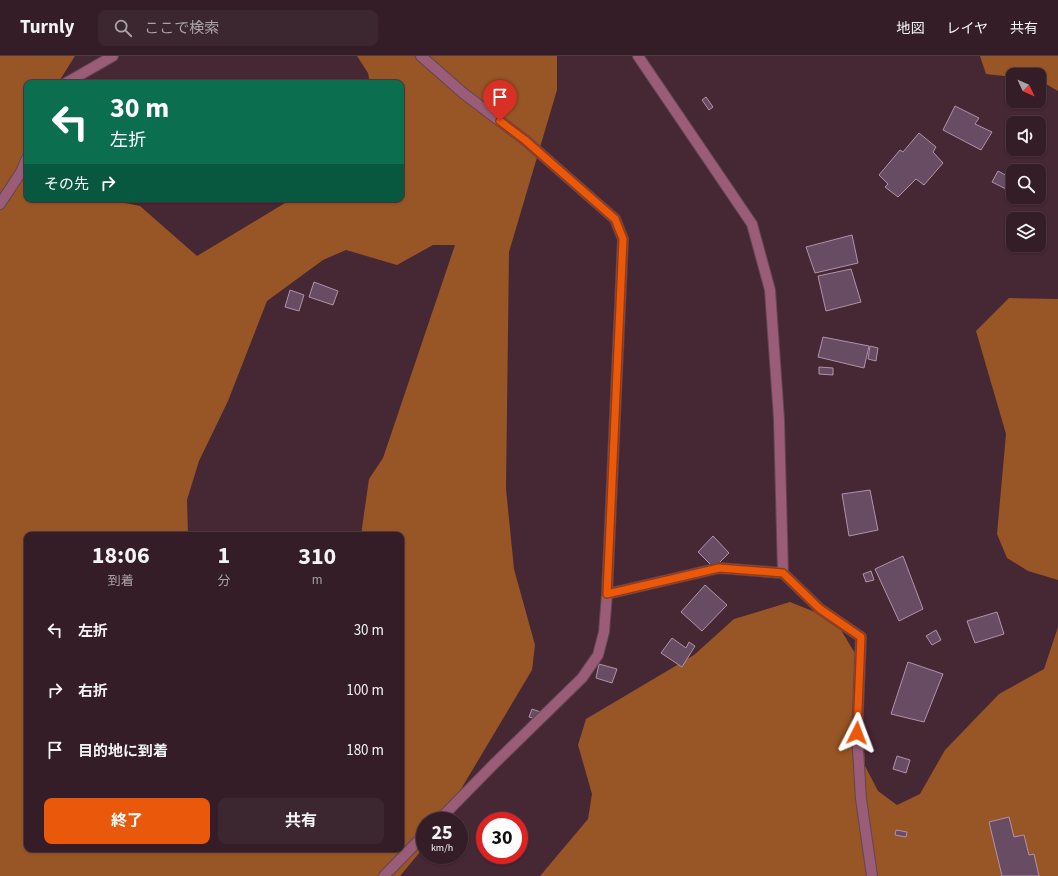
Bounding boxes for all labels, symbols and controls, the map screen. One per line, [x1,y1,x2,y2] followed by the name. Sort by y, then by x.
[98,10,378,46] search box
[20,14,74,41] text: Turnly
[112,17,134,39] icon: search
[144,18,219,39] text: ここで検索
[896,19,924,39] text: 地図
[946,19,988,39] text: レイヤ
[1010,19,1038,39] text: 共有
[1006,68,1046,108] north arrow
[1006,68,1046,252] map controls
[483,80,517,121] pin
[489,86,511,108] icon: arrive
[110,88,169,128] text: 30 m
[44,96,96,148] icon: left
[1006,116,1046,156] button: sound
[110,128,146,153] text: 左折
[1006,164,1046,204] button: search
[97,172,119,194] icon: right
[44,174,89,195] text: その先
[1006,212,1046,252] button: layers
[92,538,150,573] text: 18:06
[218,538,230,573] text: 1
[298,539,336,574] text: 310
[312,571,323,589] text: m
[108,572,134,590] text: 到着
[217,572,230,590] text: 分
[44,619,66,641] icon: left
[354,620,384,641] text: 30 m
[78,621,108,642] text: 左折
[44,679,66,701] icon: right
[346,680,384,701] text: 100 m
[78,681,108,702] text: 右折
[836,712,878,754] position arrow
[44,739,66,761] icon: arrive
[346,740,384,761] text: 180 m
[78,741,168,762] text: 目的地に到着
[44,798,210,844] button: 終了
[218,798,384,844] button: 共有
[476,812,528,864] speed limit sign: 30
[431,819,453,847] text: 25
[431,841,453,855] text: km/h

